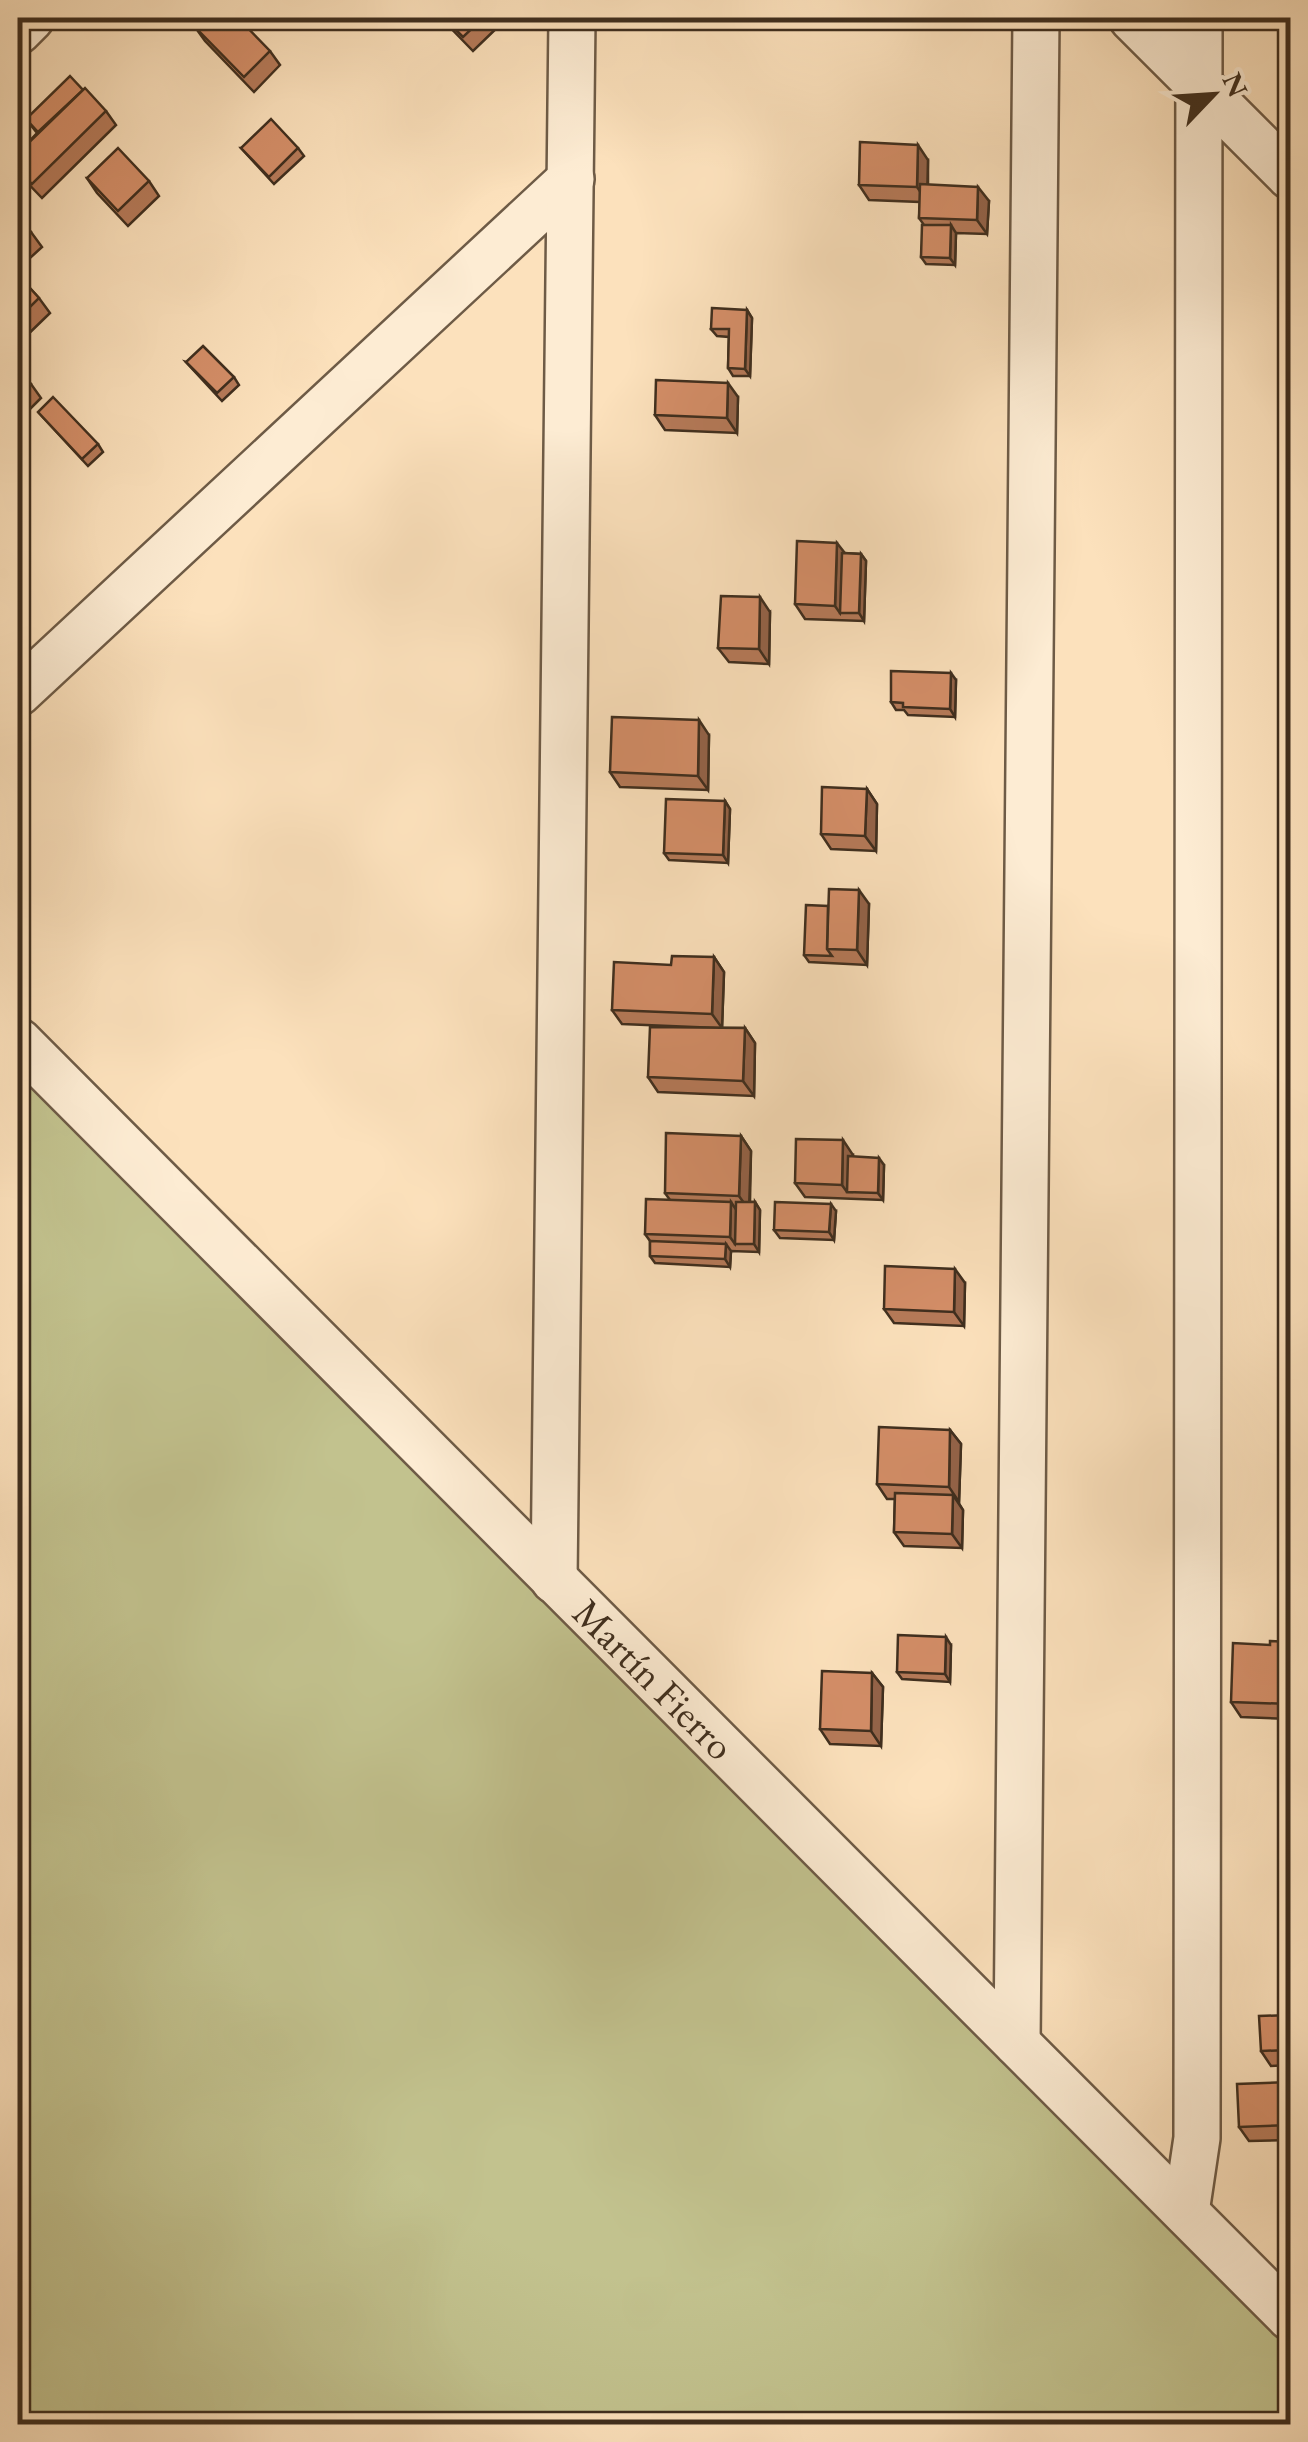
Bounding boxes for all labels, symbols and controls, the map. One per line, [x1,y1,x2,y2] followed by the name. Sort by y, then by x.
[1163,45,1263,145] north arrow
[1215,67,1257,103] text: N
[562,1587,746,1771] street label: Martín Fierro

